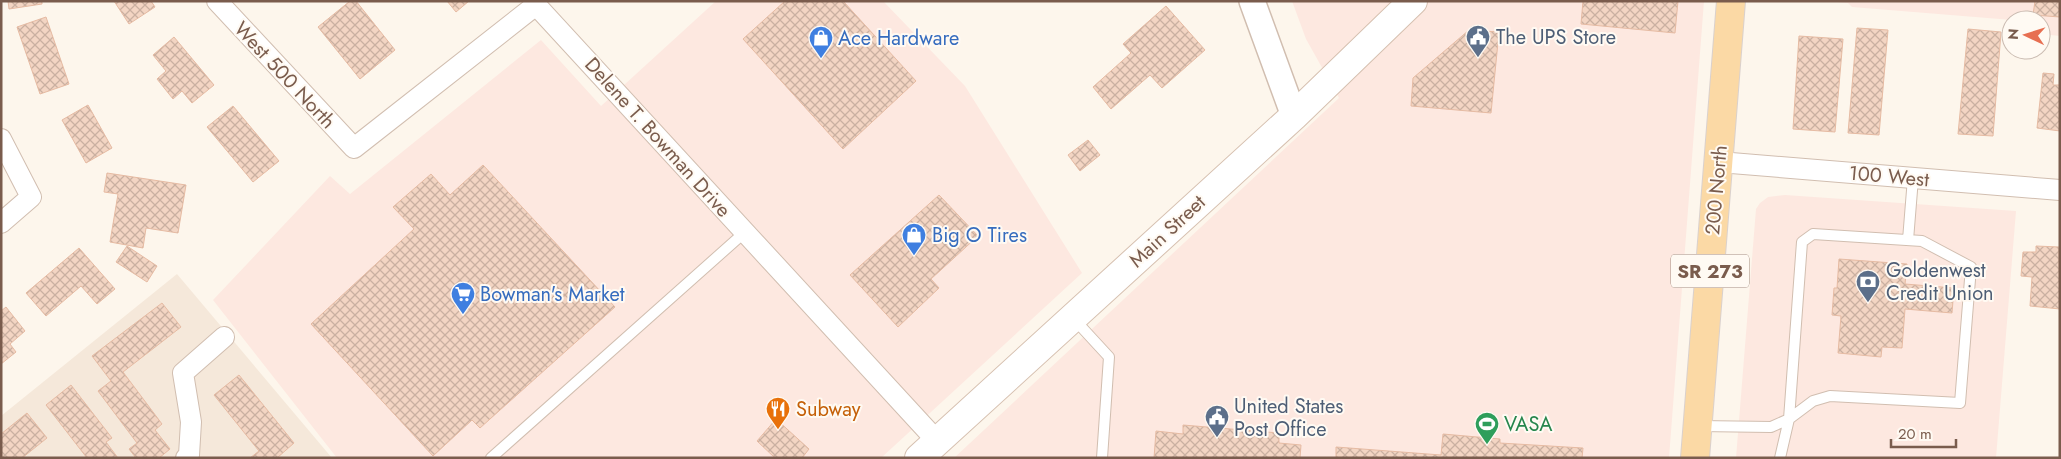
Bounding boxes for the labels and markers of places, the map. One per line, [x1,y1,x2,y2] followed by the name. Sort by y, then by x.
[1496,23,1616,52] place label: The UPS Store
[838,24,959,53] place label: Ace Hardware
[1465,24,1491,58] public building icon: The UPS Store
[808,25,834,59] shop icon: Ace Hardware
[932,221,1027,250] place label: Big O Tires
[901,222,927,256] shop icon: Big O Tires
[1886,256,1994,308] place label: Goldenwest Credit Union
[1855,269,1881,303] bank icon: Goldenwest Credit Union
[480,280,625,309] place label: Bowman's Market
[450,281,476,315] supermarket icon: Bowman's Market
[1234,392,1343,444] place label: United States Post Office
[796,395,861,424] place label: Subway
[765,396,791,430] restaurant icon: Subway
[1204,404,1230,438] public building icon: United States Post Office
[1504,410,1553,439] place label: VASA
[1474,411,1500,445] sports icon: VASA

